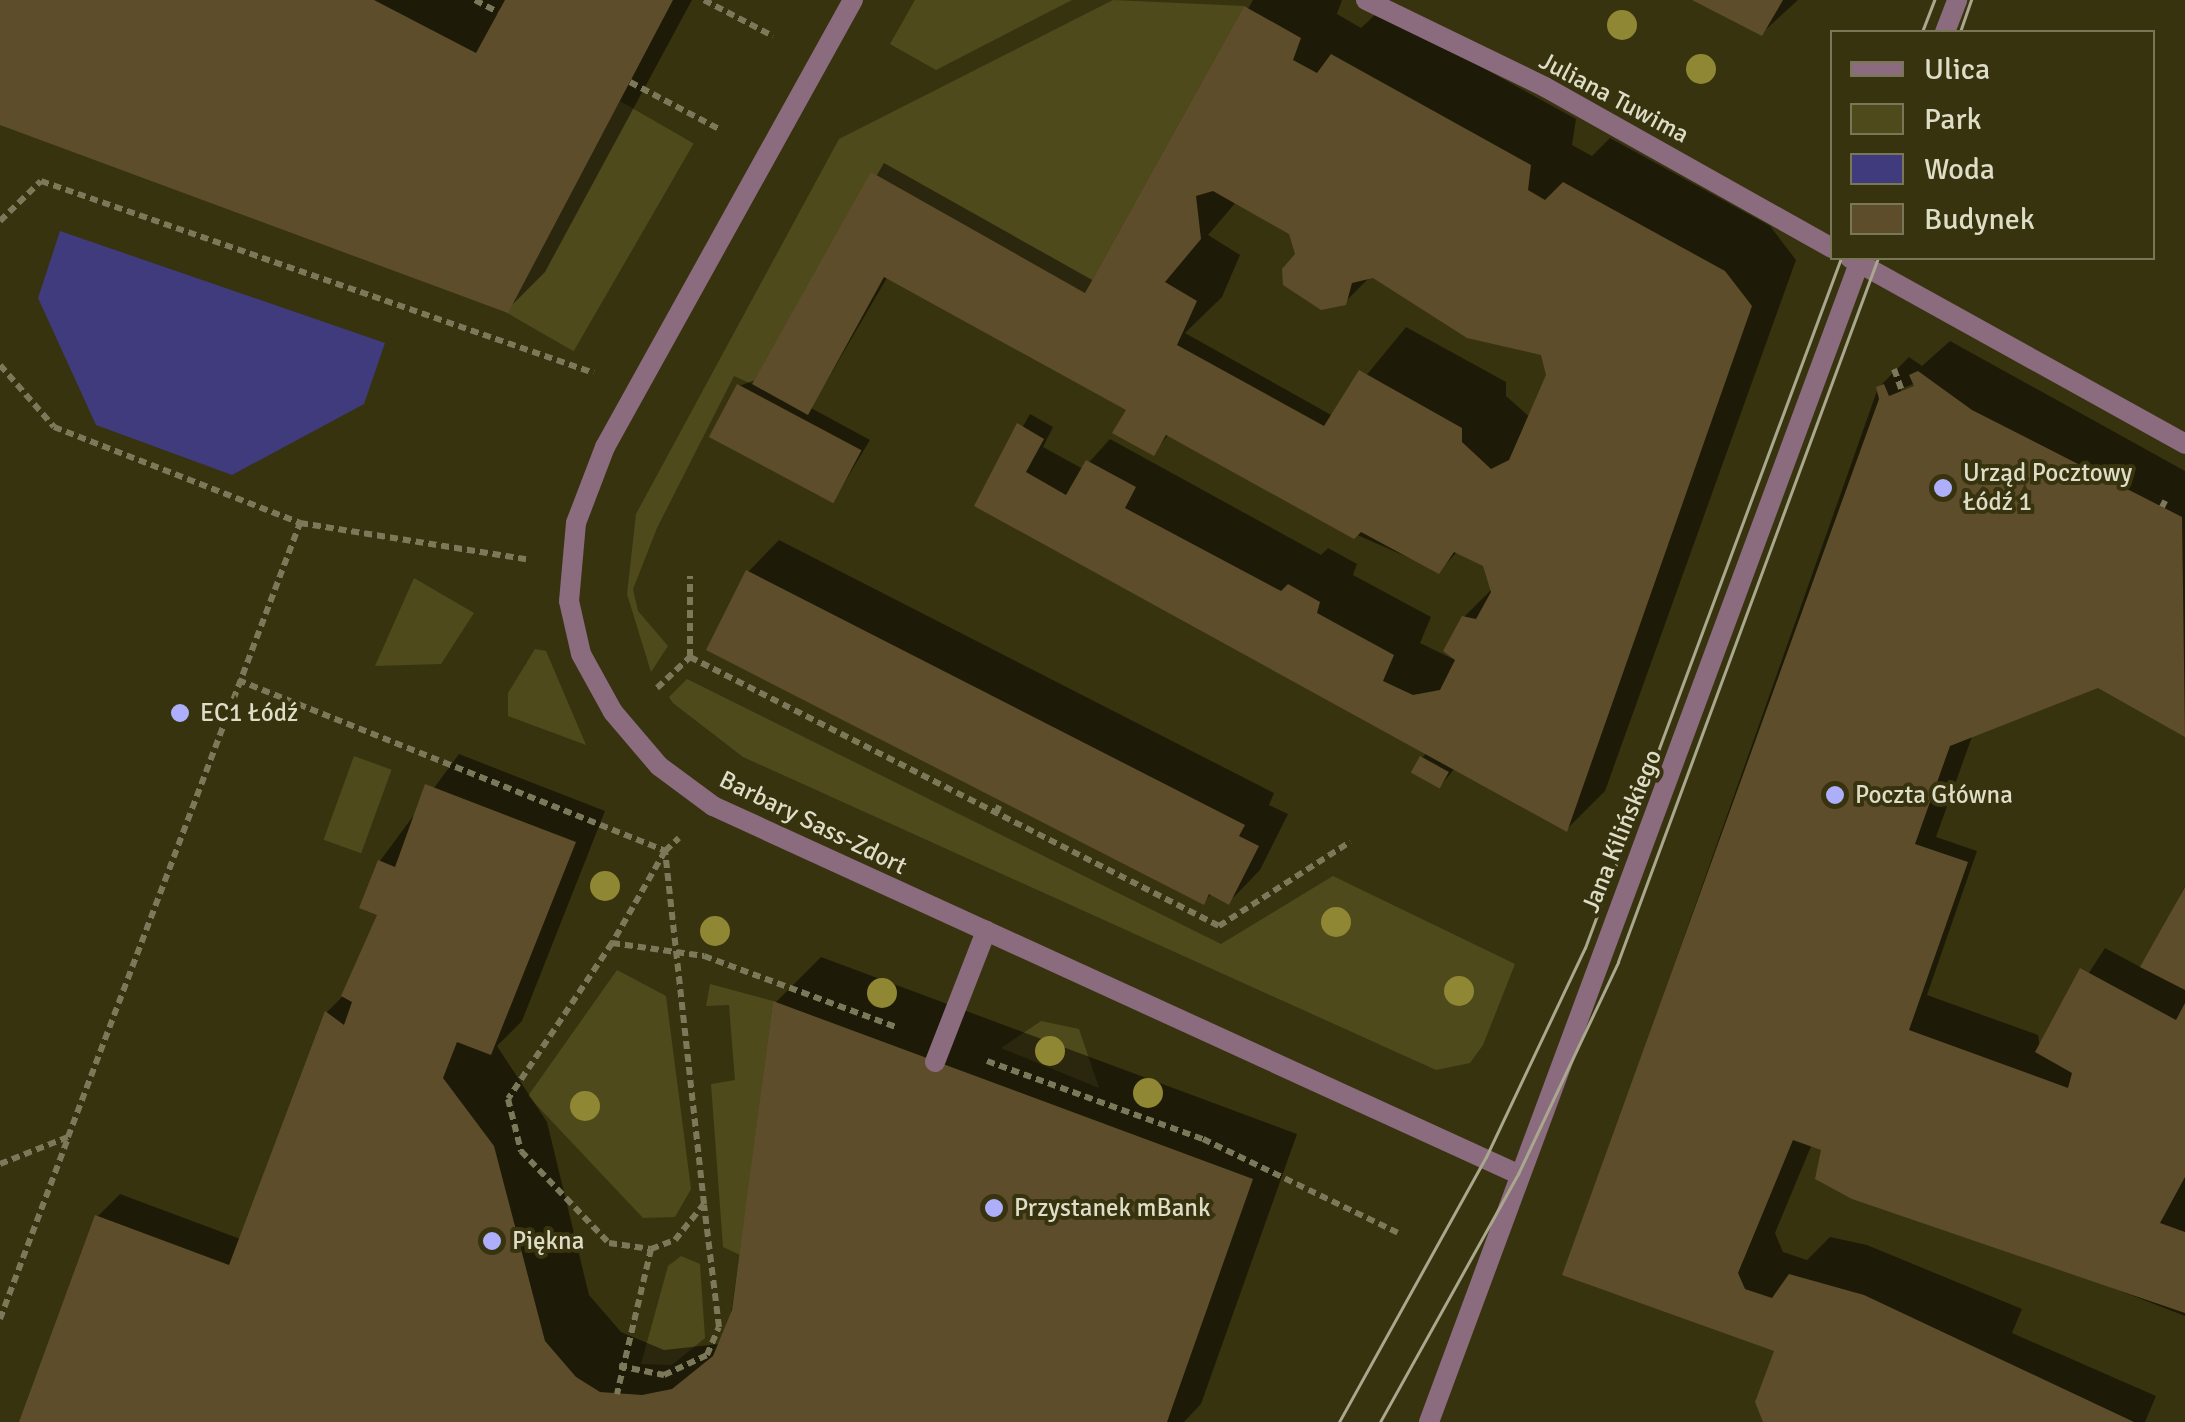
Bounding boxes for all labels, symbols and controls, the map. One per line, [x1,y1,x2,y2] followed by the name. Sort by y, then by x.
[1830,30,2155,260] legend
[1534,46,1694,150] street label: Juliana Tuwima
[1924,51,1990,88] text: Ulica
[1924,101,1982,138] text: Park
[1924,151,1995,188] text: Woda
[1924,201,2035,238] text: Budynek
[1963,459,2132,518] place label: Urząd Pocztowy Łódź 1
[1932,477,1954,499] marker: Urząd Pocztowy Łódź 1
[200,698,298,728] place label: EC1 Łódź
[169,702,191,724] marker: EC1 Łódź
[1576,745,1668,917] street label: Jana Kilińskiego
[714,765,912,881] street label: Barbary Sass-Zdort
[1855,780,2013,810] place label: Poczta Główna
[1824,784,1846,806] marker: Poczta Główna
[1014,1193,1210,1223] place label: Przystanek mBank
[983,1197,1005,1219] marker: Przystanek mBank
[512,1226,584,1256] place label: Piękna
[481,1230,503,1252] marker: Piękna

